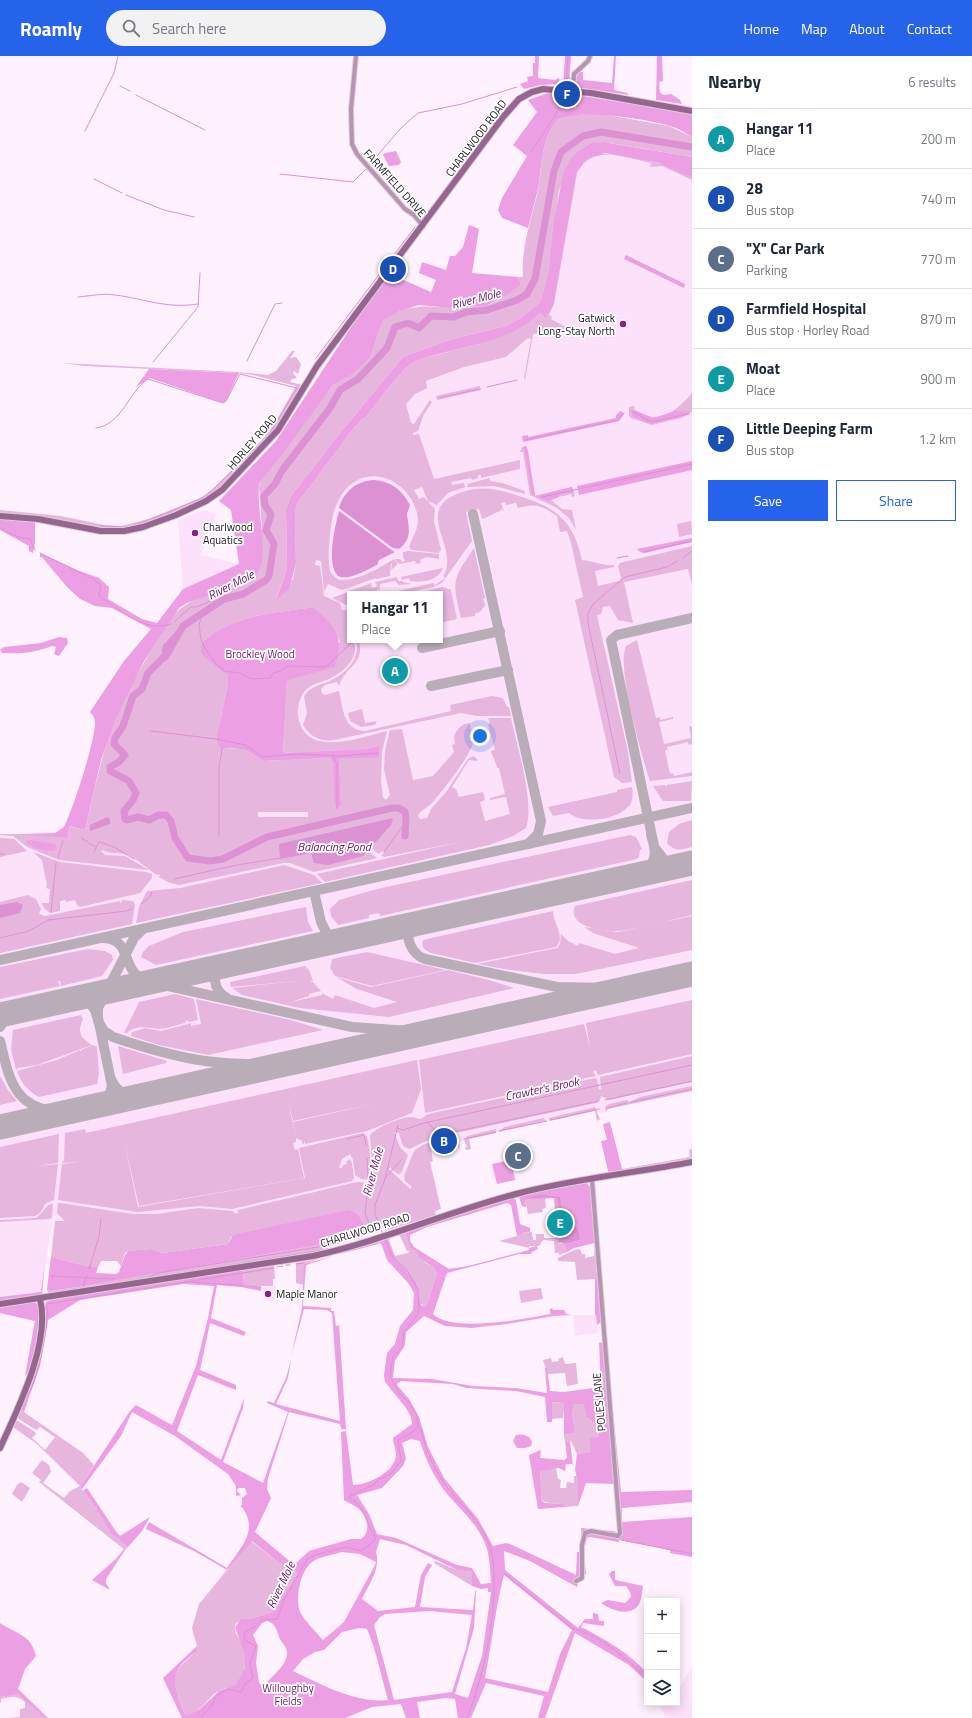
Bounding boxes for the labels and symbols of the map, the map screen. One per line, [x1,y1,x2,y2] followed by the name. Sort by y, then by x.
[554,79,580,109] pin: F
[442,96,510,180] street label: CHARLWOOD ROAD
[360,146,430,220] street label: FARMFIELD DRIVE
[380,254,406,284] pin: D
[449,283,504,314] water label: River Mole
[538,310,616,339] place label: Gatwick Long-Stay North
[618,319,628,329] marker: Gatwick Long-Stay North
[223,411,281,473] street label: HORLEY ROAD
[203,519,253,548] place label: Charlwood Aquatics
[190,528,200,538] marker: Charlwood Aquatics
[204,564,259,604] water label: River Mole
[225,646,295,662] park label: Brockley Wood
[382,656,408,686] pin: A
[470,726,490,746] your location
[297,837,373,856] water label: Balancing Pond
[503,1071,582,1106] water label: Crawter's Brook
[431,1126,457,1156] pin: B
[505,1141,531,1171] pin: C
[357,1144,389,1198] water label: River Mole
[547,1208,573,1238] pin: E
[318,1209,412,1251] street label: CHARLWOOD ROAD
[276,1286,338,1302] place label: Maple Manor
[263,1289,273,1299] marker: Maple Manor
[588,1372,610,1432] street label: POLES LANE
[261,1557,301,1611] water label: River Mole
[262,1680,314,1709] park label: Willoughby Fields

